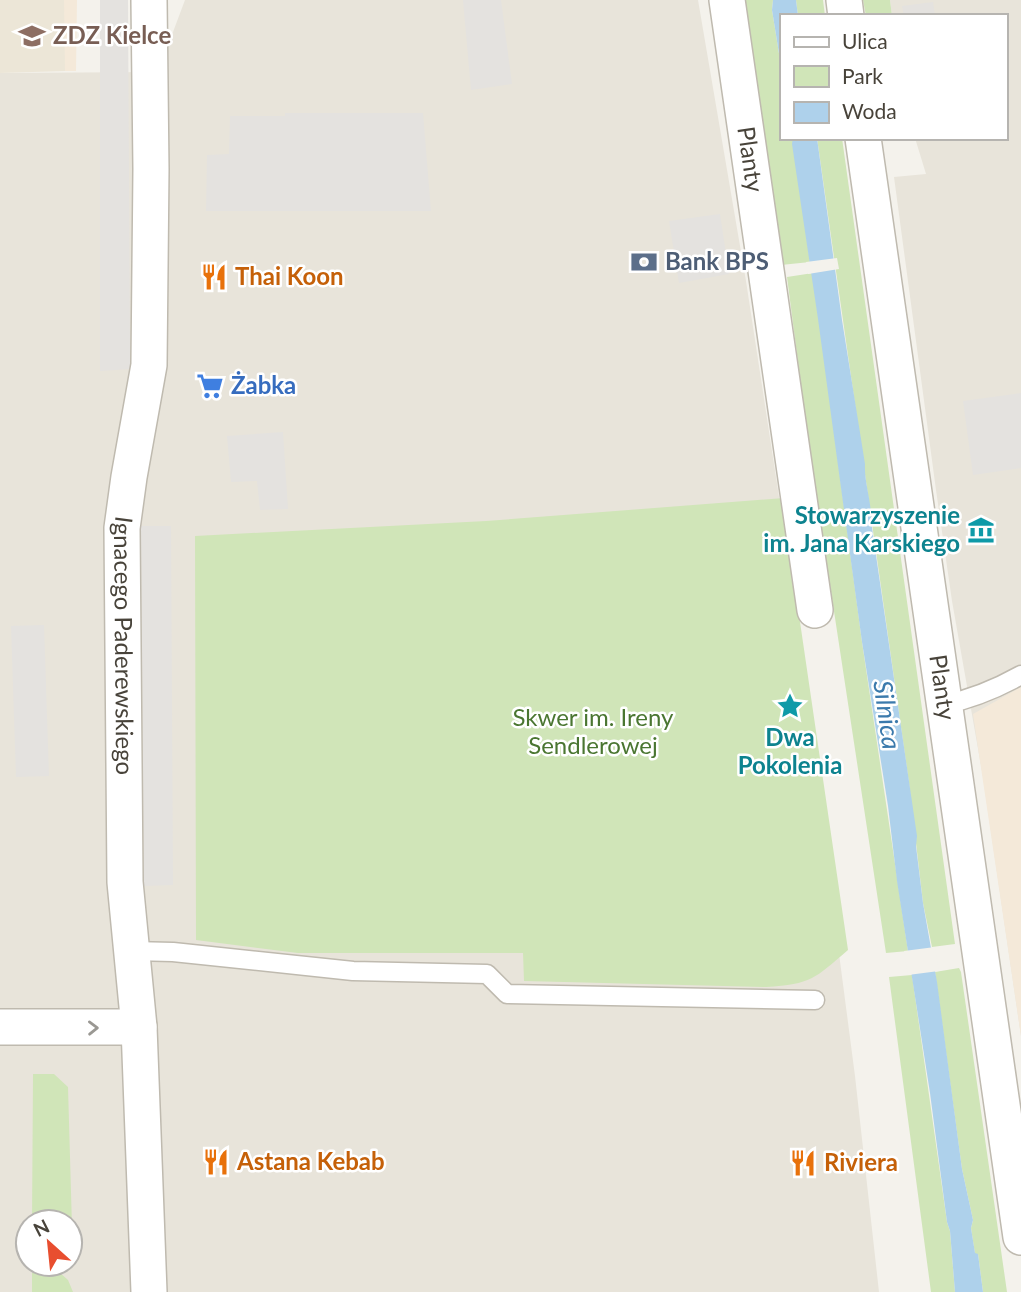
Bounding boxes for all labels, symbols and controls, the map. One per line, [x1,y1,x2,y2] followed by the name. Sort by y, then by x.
[780,14,1007,140] legend
[53,20,171,49] place label: ZDZ Kielce
[17,21,47,51] school or university icon: ZDZ Kielce
[842,28,888,53] text: Ulica
[842,63,883,88] text: Park
[842,98,897,123] text: Woda
[732,124,771,195] street label: Planty
[665,246,769,275] place label: Bank BPS
[629,247,659,277] bank icon: Bank BPS
[235,261,344,290] place label: Thai Koon
[199,262,229,292] restaurant icon: Thai Koon
[231,370,296,399] place label: Żabka
[195,371,225,401] supermarket icon: Żabka
[763,500,960,557] place label: Stowarzyszenie im. Jana Karskiego
[109,515,140,775] street label: Ignacego Paderewskiego
[966,515,996,545] museum icon: Stowarzyszenie im. Jana Karskiego
[924,652,963,723] street label: Planty
[867,678,909,752] water label: Silnica
[775,691,805,721] place icon: Dwa Pokolenia
[513,702,674,759] park label: Skwer im. Ireny Sendlerowej
[738,722,842,779] place label: Dwa Pokolenia
[89,1020,99,1036] one-way arrow
[236,1146,385,1175] place label: Astana Kebab
[201,1147,231,1177] restaurant icon: Astana Kebab
[824,1147,898,1176] place label: Riviera
[788,1148,818,1178] restaurant icon: Riviera
[14,1208,84,1278] north arrow
[29,1214,53,1241] text: N

